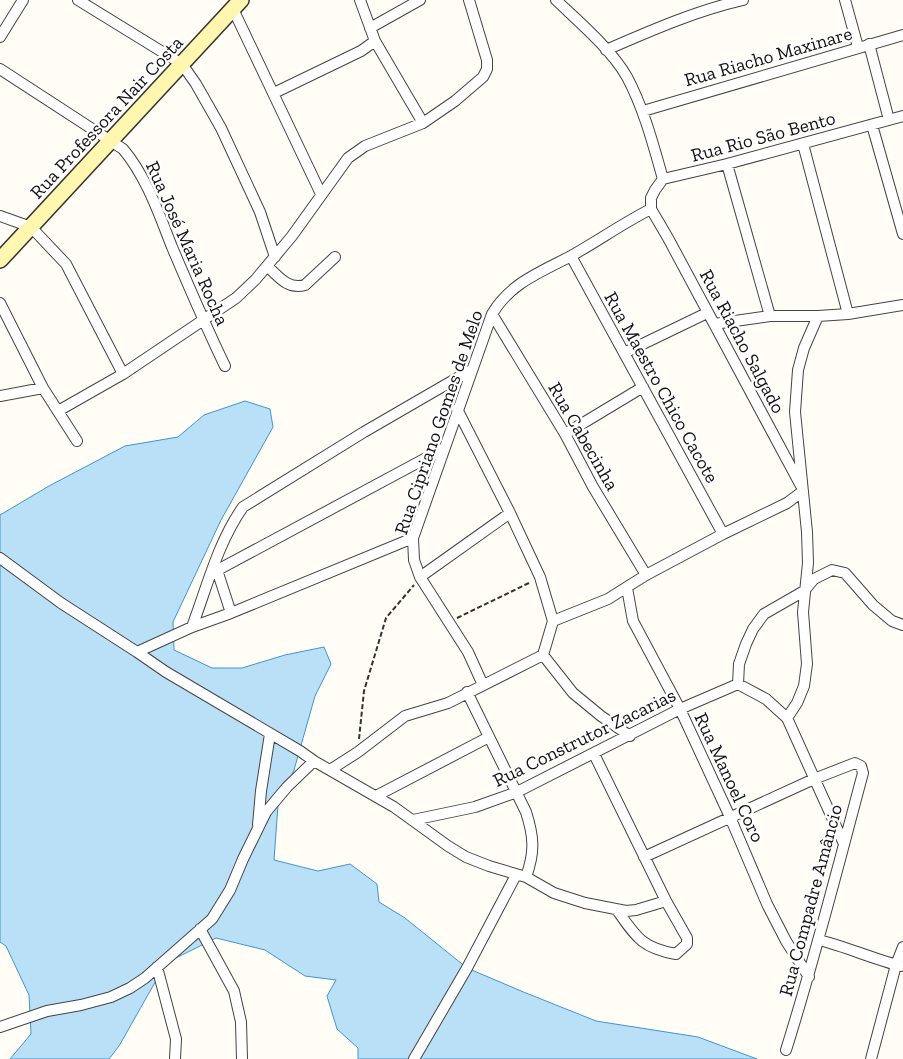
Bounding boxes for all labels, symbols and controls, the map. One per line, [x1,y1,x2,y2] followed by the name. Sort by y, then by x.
[682,22,855,91] street label: Rua Riacho Maxinare
[25,31,188,203] street label: Rua Professora Nair Costa
[688,106,838,167] street label: Rua Rio São Bento
[141,157,234,329] street label: Rua José Maria Rocha
[695,265,790,417] street label: Rua Riacho Salgado
[599,288,724,487] street label: Rua Maestro Chico Cacote
[389,307,488,537] street label: Rua Cipriano Gomes de Melo
[543,378,624,494] street label: Rua Cabecinha
[489,683,679,792] street label: Rua Construtor Zacarias
[689,709,770,846] street label: Rua Manoel Coro
[774,801,847,999] street label: Rua Compadre Amâncio

